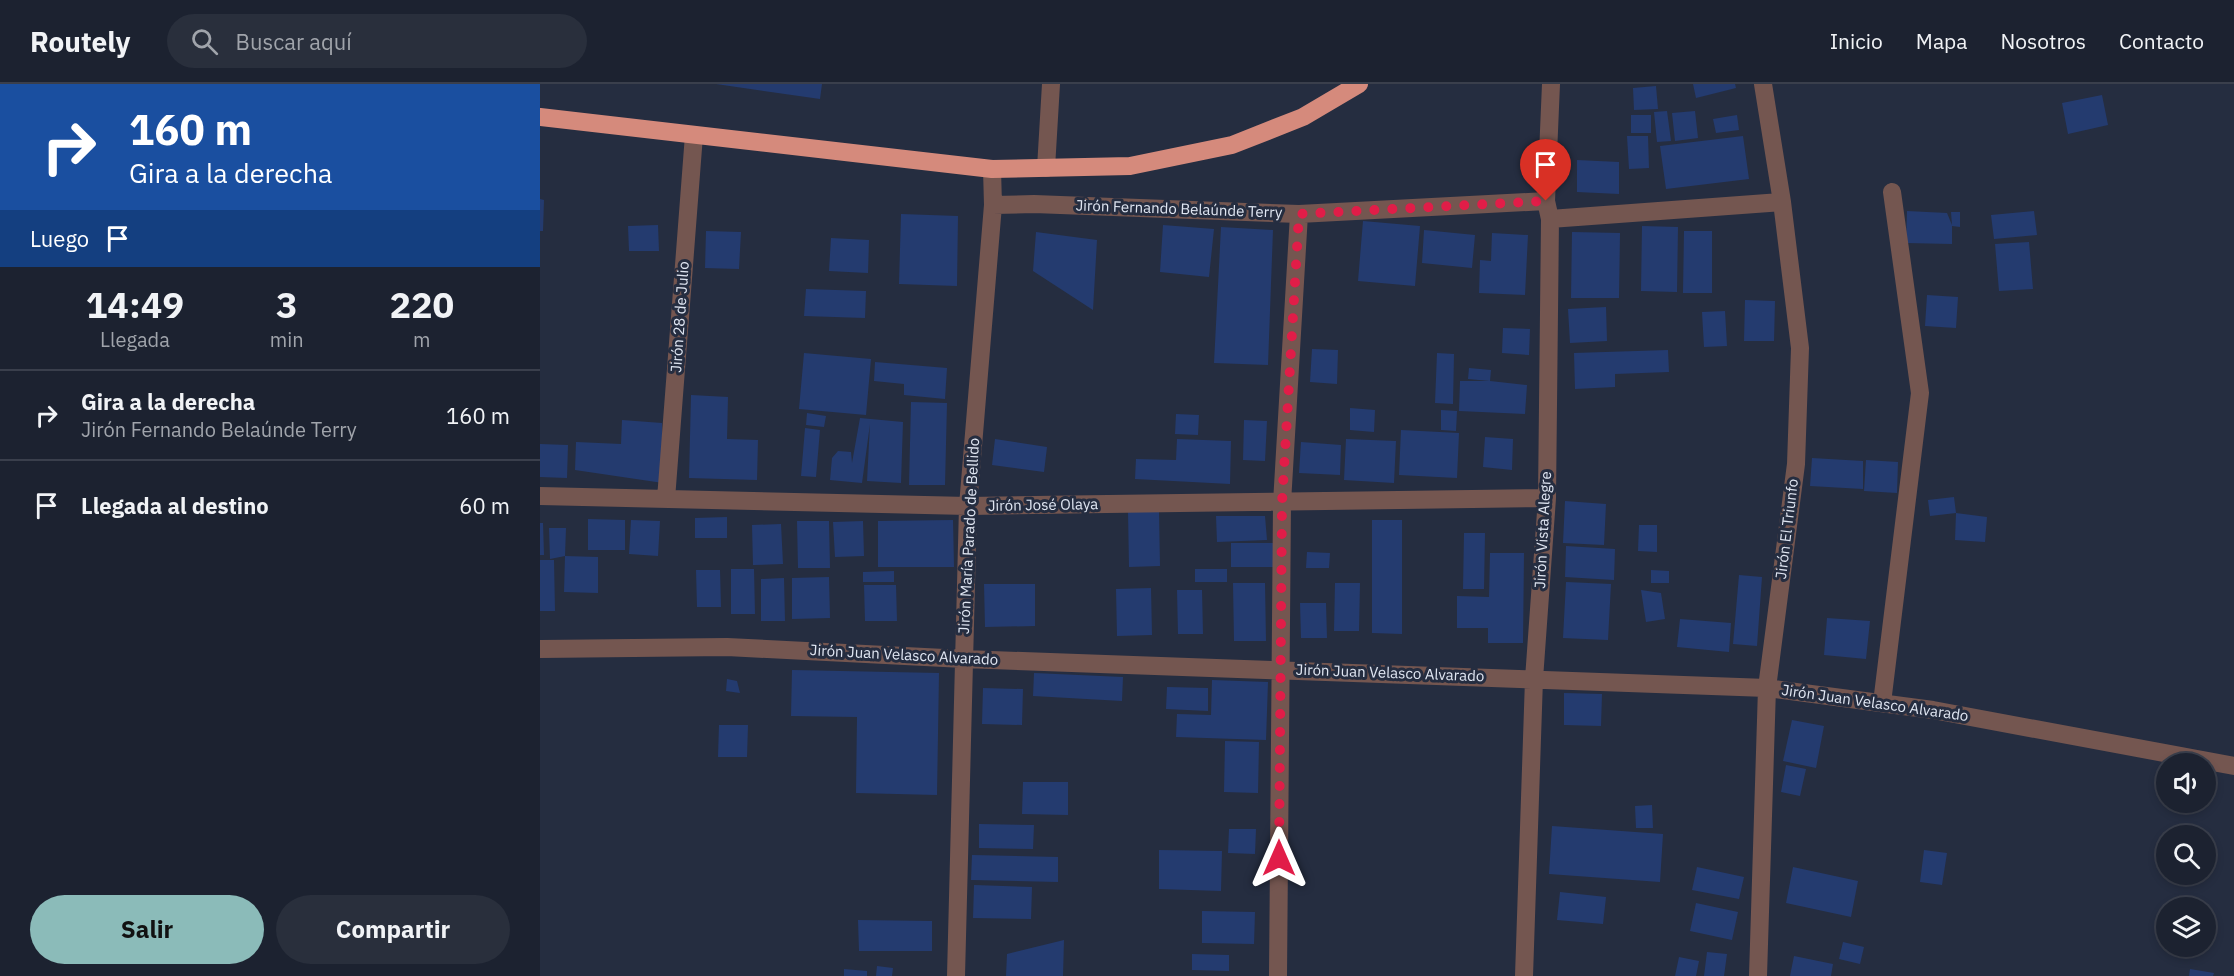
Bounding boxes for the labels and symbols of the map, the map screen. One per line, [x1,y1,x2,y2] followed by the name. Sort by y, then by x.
[1520,139,1571,201] pin
[1075,195,1283,222] street label: Jirón Fernando Belaúnde Terry
[666,261,693,373] street label: Jirón 28 de Julio
[954,437,983,635] street label: Jirón María Parado de Bellido
[1530,471,1555,589] street label: Jirón Vista Alegre
[1771,478,1802,580] street label: Jirón El Triunfo
[988,494,1098,515] street label: Jirón José Olaya
[809,640,999,669] street label: Jirón Juan Velasco Alvarado
[1295,660,1485,685] street label: Jirón Juan Velasco Alvarado
[1780,680,1970,725] street label: Jirón Juan Velasco Alvarado
[1247,826,1311,890] position arrow

